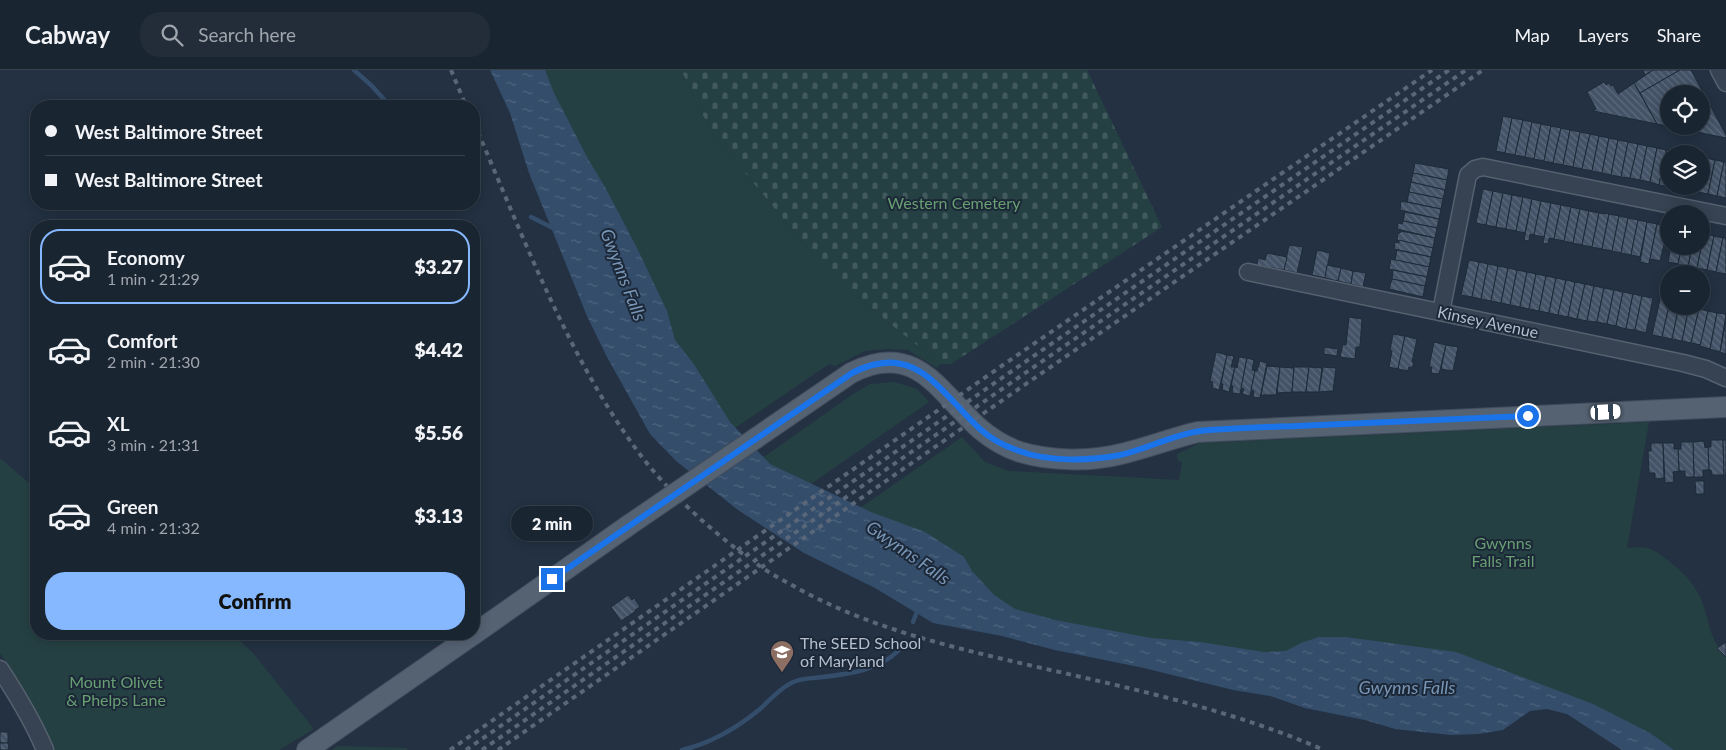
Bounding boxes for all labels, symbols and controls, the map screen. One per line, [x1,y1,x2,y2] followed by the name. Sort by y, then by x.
[140,12,490,57] search box
[25,20,110,49] text: Cabway
[158,21,186,49] icon: search
[198,23,296,46] text: Search here
[1514,24,1550,46] text: Map
[1578,24,1629,46] text: Layers
[1657,24,1701,46] text: Share
[1660,85,1710,315] map controls
[1660,85,1710,135] button: locate
[75,120,263,143] text: West Baltimore Street
[1660,145,1710,195] button: layers
[75,168,263,191] text: West Baltimore Street
[888,193,1021,212] park label: Western Cemetery
[1660,205,1710,255] button: +
[596,225,652,324] water label: Gwynns Falls
[47,244,92,289] icon: car
[107,246,185,269] text: Economy
[414,255,463,278] text: $3.27
[1660,265,1710,315] button: −
[107,269,200,288] text: 1 min · 21:29
[1436,302,1540,342] street label: Kinsey Avenue
[47,327,92,372] icon: car
[107,329,178,352] text: Comfort
[414,338,463,361] text: $4.42
[107,352,200,371] text: 2 min · 21:30
[1590,404,1621,420] car
[1517,405,1539,427] route start
[47,410,92,455] icon: car
[107,412,130,435] text: XL
[414,421,463,444] text: $5.56
[107,435,200,454] text: 3 min · 21:31
[47,493,92,538] icon: car
[107,495,158,518] text: Green
[414,504,463,527] text: $3.13
[511,506,593,542] callout: 2 min
[532,514,572,533] text: 2 min
[862,515,955,589] water label: Gwynns Falls
[107,518,200,537] text: 4 min · 21:32
[1472,533,1534,570] park label: Gwynns Falls Trail
[541,568,563,590] route end
[45,572,465,630] button: Confirm
[800,633,921,670] place label: The SEED School of Maryland
[769,639,795,673] school or university icon: The SEED School of Maryland
[66,672,166,709] park label: Mount Olivet & Phelps Lane
[1358,676,1456,698] water label: Gwynns Falls

